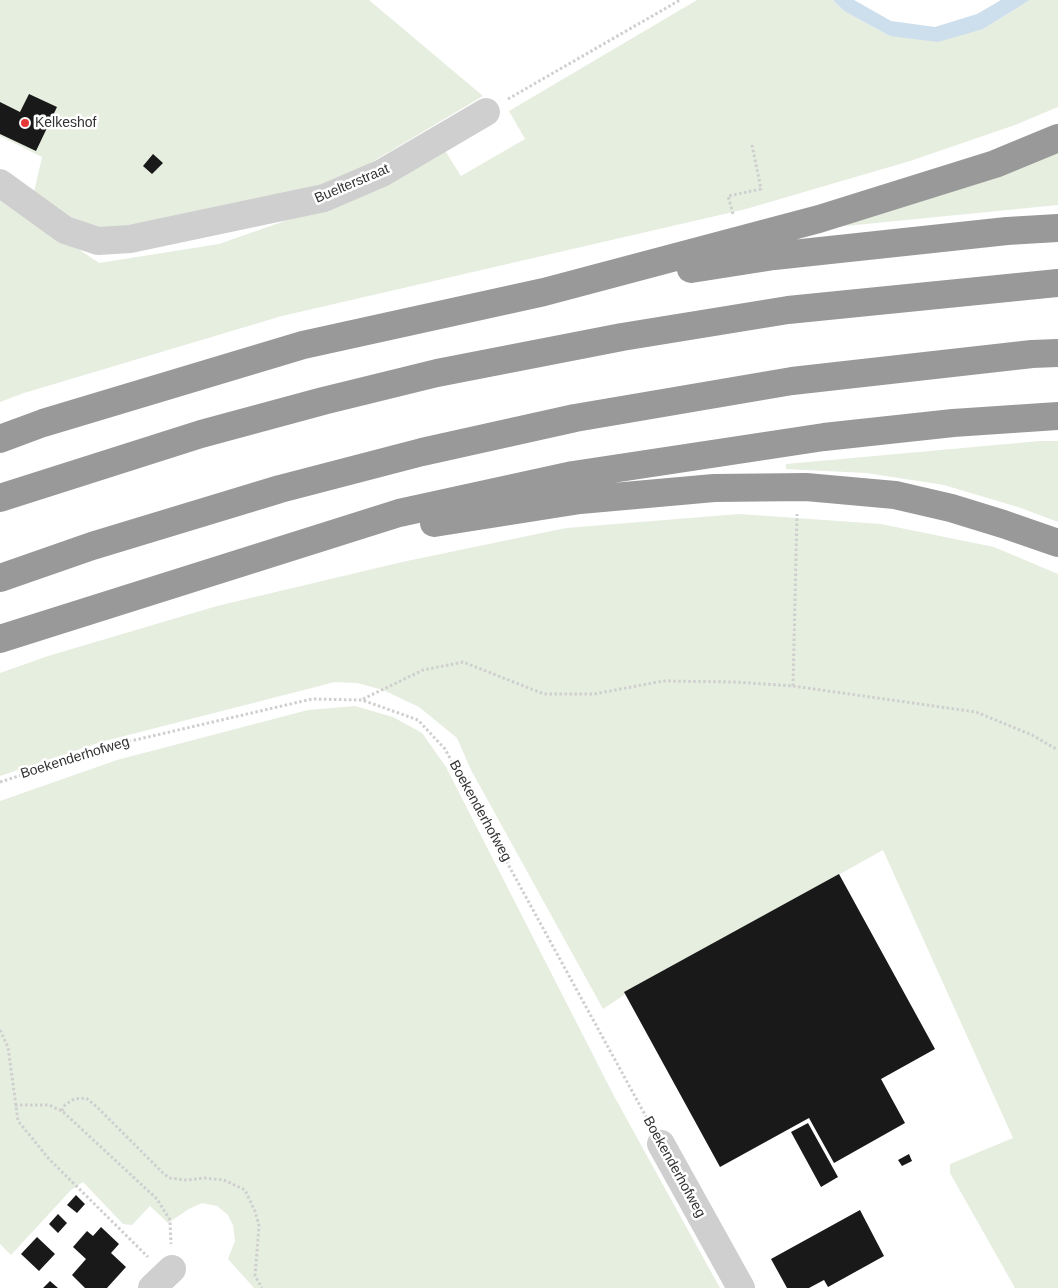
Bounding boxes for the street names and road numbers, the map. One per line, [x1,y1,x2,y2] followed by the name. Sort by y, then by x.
[312,161,392,207] street label: Buelterstraat
[19,733,131,783] street label: Boekenderhofweg
[445,758,515,864] street label: Boekenderhofweg
[639,1114,709,1220] street label: Boekenderhofweg

